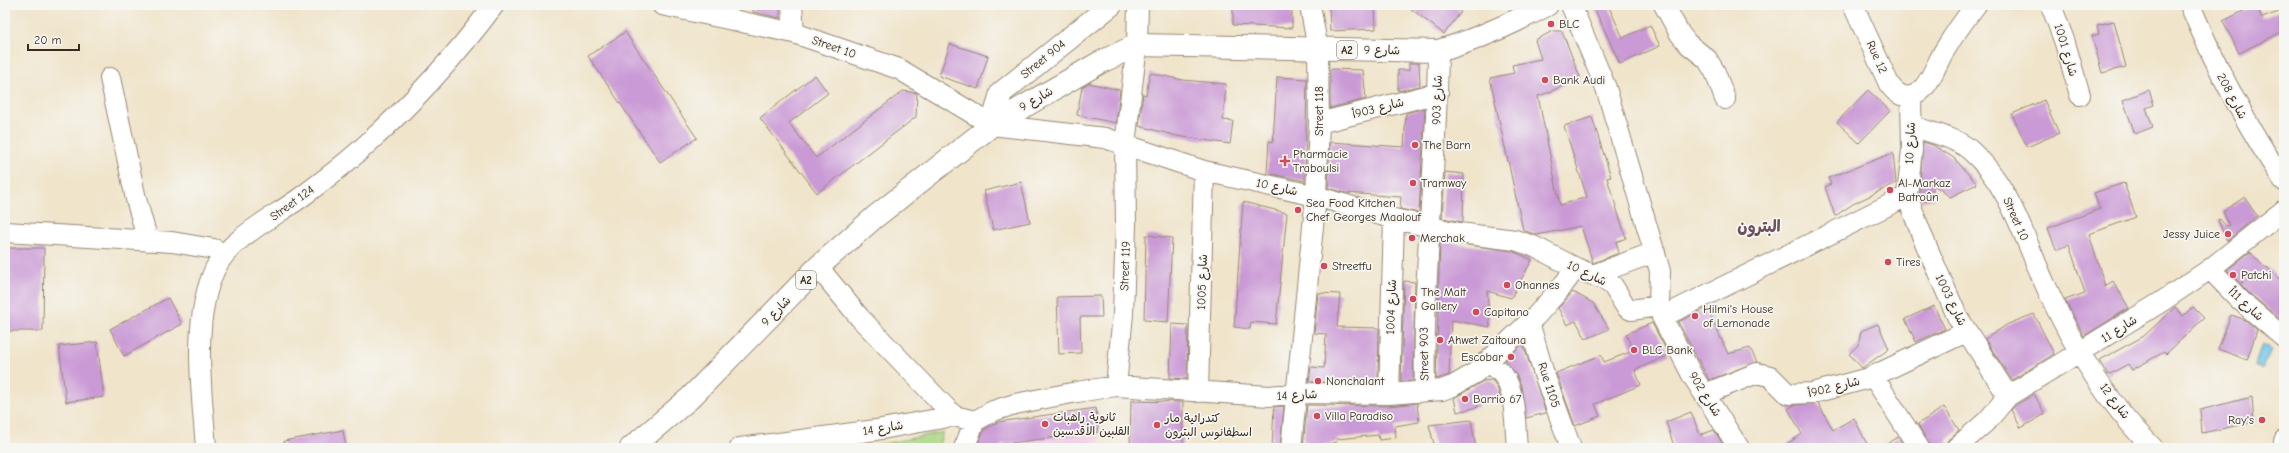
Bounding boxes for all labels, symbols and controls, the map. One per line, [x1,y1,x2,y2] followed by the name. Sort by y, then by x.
[1559,17,1579,31] place label: BLC
[1546,19,1556,29] marker: BLC
[2049,22,2081,79] street label: شارع 1001
[28,26,79,52] scale bar
[34,33,62,47] text: 20 m
[810,33,858,61] street label: Street 10
[1018,37,1068,81] street label: Street 904
[1864,38,1890,76] street label: Rue 12
[1337,41,1357,59] road number: A2
[1364,43,1400,59] street label: شارع 9
[2212,71,2250,122] street label: شارع 208
[1553,73,1605,87] place label: Bank Audi
[1429,75,1447,125] street label: شارع 903
[1540,75,1550,85] marker: Bank Audi
[1017,84,1056,116] street label: شارع 9
[1312,86,1326,136] street label: Street 118
[1351,95,1406,123] street label: شارع 903أ
[1902,122,1920,164] street label: شارع 10
[1423,138,1471,152] place label: The Barn
[1410,140,1420,150] marker: The Barn
[1293,147,1348,175] place label: Pharmacie Traboulsi
[1280,156,1290,166] marker: Pharmacie Traboulsi
[1254,175,1299,200] street label: شارع 10
[1421,176,1467,190] place label: Tramway
[1898,176,1951,204] place label: Al-Markaz Batroûn
[1408,178,1418,188] marker: Tramway
[267,182,317,224] street label: Street 124
[1885,185,1895,195] marker: Al-Markaz Batroûn
[2000,195,2032,243] street label: Street 10
[1306,196,1421,224] place label: Sea Food Kitchen Chef Georges Maalouf
[1293,205,1303,215] marker: Sea Food Kitchen Chef Georges Maalouf
[1737,218,1781,238] district label: البترون
[2163,227,2220,241] place label: Jessy Juice
[2223,229,2233,239] marker: Jessy Juice
[1420,231,1465,245] place label: Merchak
[1407,233,1417,243] marker: Merchak
[1117,241,1133,291] street label: Street 119
[1194,254,1212,310] street label: شارع 1005
[1896,255,1921,269] place label: Tires
[1564,257,1609,290] street label: شارع 10
[1883,257,1893,267] marker: Tires
[1332,259,1372,273] place label: Streetfu
[1319,261,1329,271] marker: Streetfu
[2241,268,2271,282] place label: Patchi
[2228,270,2238,280] marker: Patchi
[796,271,816,289] road number: A2
[1931,272,1969,329] street label: شارع 1003
[1515,278,1560,292] place label: Ohannes
[1383,279,1401,335] street label: شارع 1004
[1502,280,1512,290] marker: Ohannes
[2224,284,2266,325] street label: شارع 11أ
[1421,285,1467,313] place label: The Malt Gallery
[758,293,795,330] street label: شارع 9
[1408,294,1418,304] marker: The Malt Gallery
[1703,302,1773,330] place label: Hilmi's House of Lemonade
[1484,305,1529,319] place label: Capitano
[1471,307,1481,317] marker: Capitano
[1690,311,1700,321] marker: Hilmi's House of Lemonade
[2099,313,2141,347] street label: شارع 11
[1417,327,1431,381] street label: Street 903
[1448,333,1526,347] place label: Ahwet Zaitouna
[1435,335,1445,345] marker: Ahwet Zaitouna
[1642,343,1693,357] place label: BLC Bank
[1629,345,1639,355] marker: BLC Bank
[1461,350,1503,364] place label: Escobar
[1506,352,1516,362] marker: Escobar
[1535,361,1563,409] street label: Rue 1105
[1684,369,1724,420] street label: شارع 902
[1326,374,1385,388] place label: Nonchalant
[1807,374,1862,402] street label: شارع 902أ
[1313,376,1323,386] marker: Nonchalant
[2095,380,2133,423] street label: شارع 12
[1276,387,1318,405] street label: شارع 14
[1473,392,1522,406] place label: Barrio 67
[1460,394,1470,404] marker: Barrio 67
[1325,409,1393,423] place label: Villa Paradiso
[1053,410,1130,439] place label: ثانوية راهبات القلبين الأقدسين
[1164,411,1252,440] place label: كتدرائية مار اسطفانوس البترون
[1312,411,1322,421] marker: Villa Paradiso
[2228,413,2254,427] place label: Ray's
[2257,415,2267,425] marker: Ray's
[862,418,904,440] street label: شارع 14
[1040,419,1050,429] marker: ثانوية راهبات القلبين الأقدسين
[1152,420,1162,430] marker: كتدرائية مار اسطفانوس البترون

